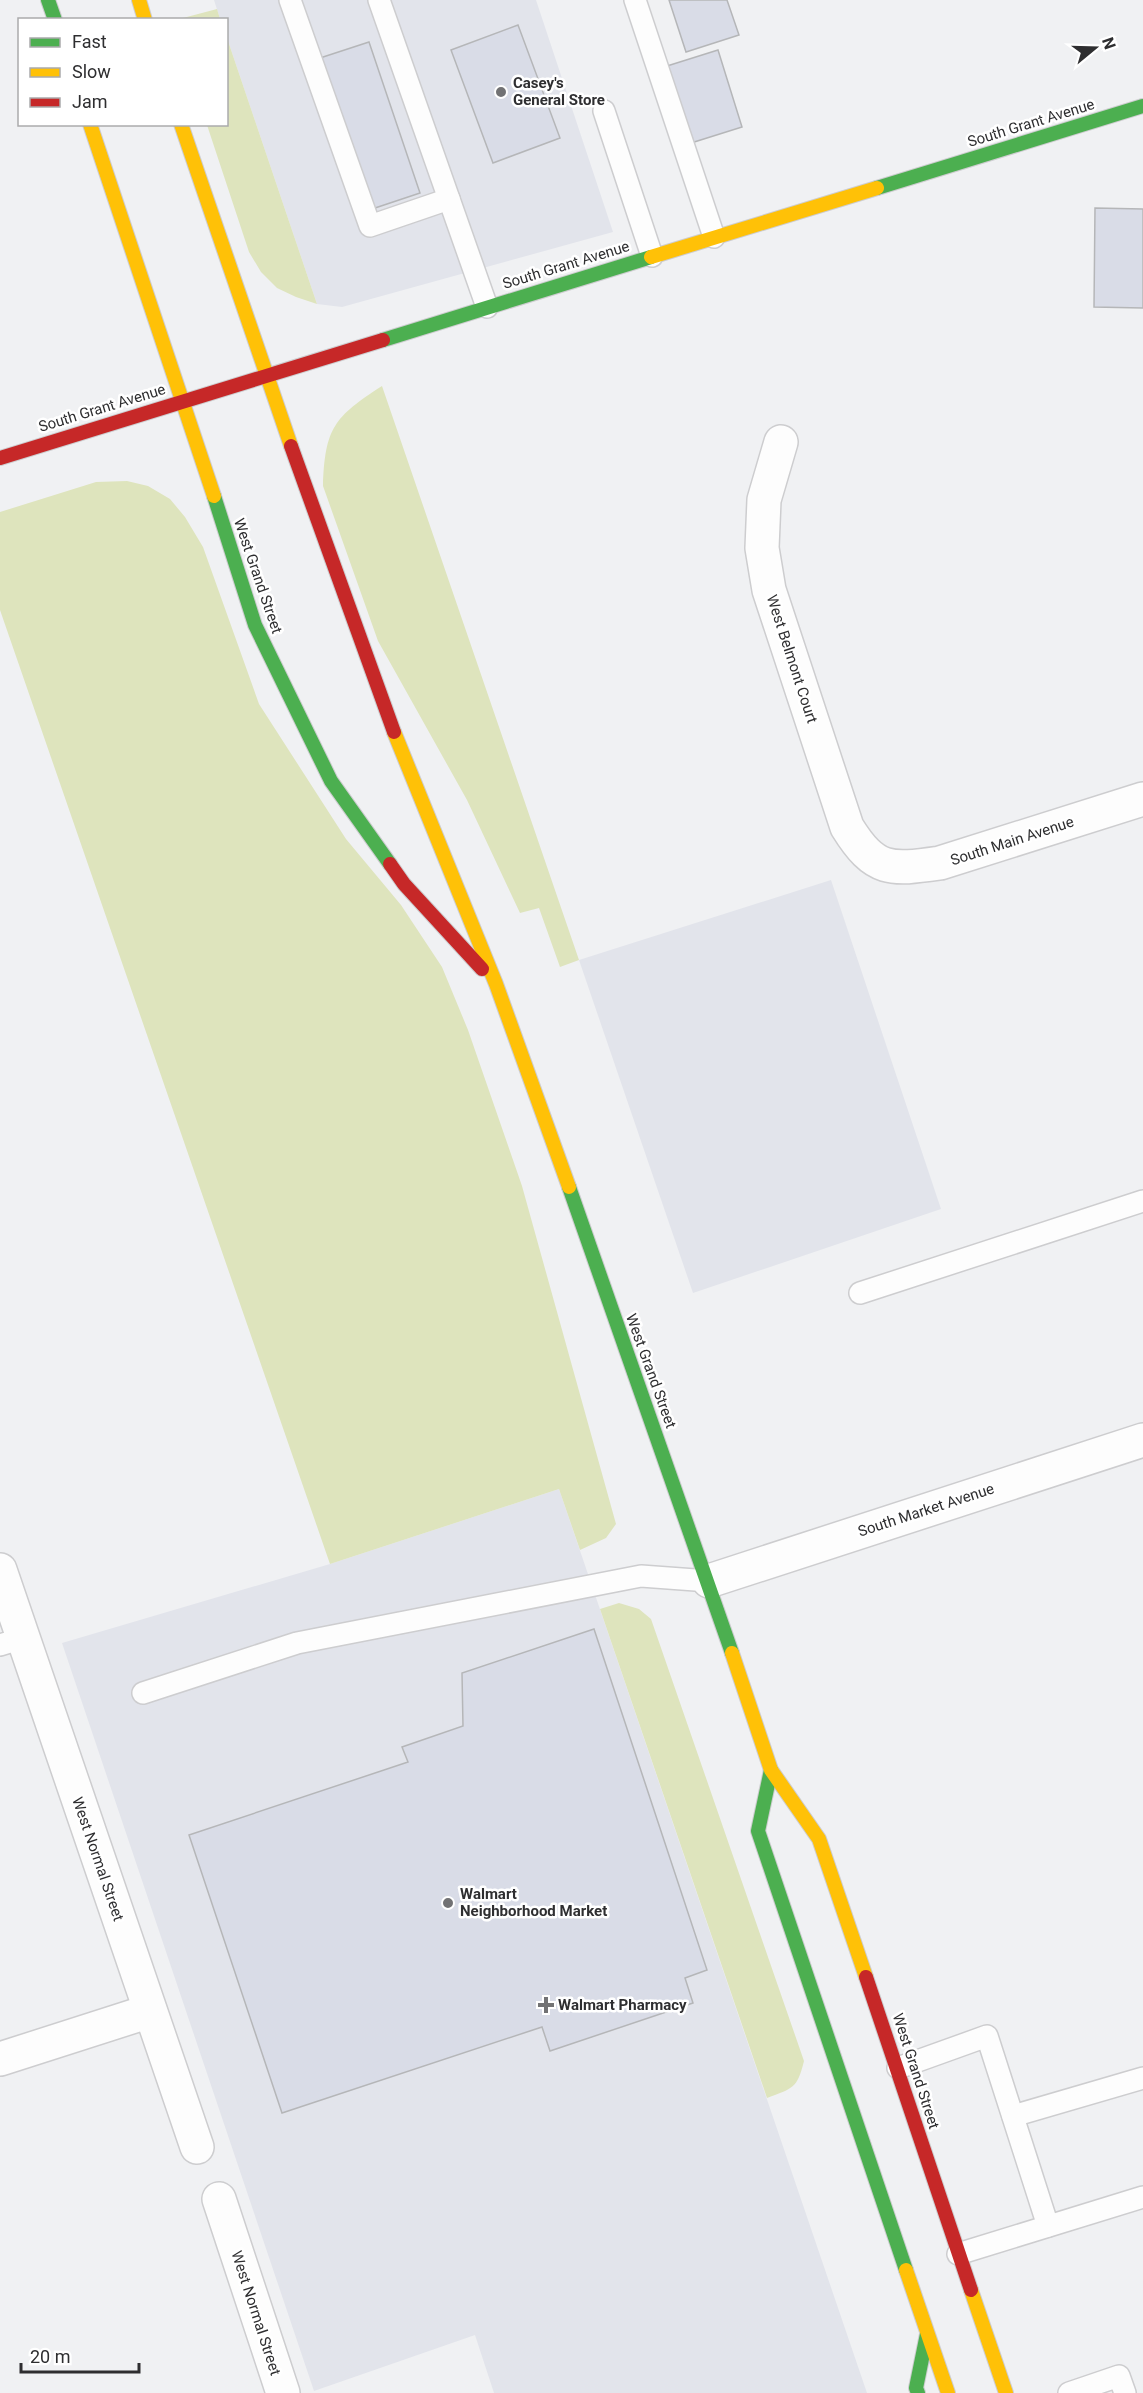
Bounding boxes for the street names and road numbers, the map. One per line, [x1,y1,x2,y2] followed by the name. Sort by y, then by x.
[965,95,1097,151] street label: South Grant Avenue
[500,237,632,293] street label: South Grant Avenue
[36,380,168,436] street label: South Grant Avenue
[230,516,286,636] street label: West Grand Street
[763,593,821,726] street label: West Belmont Court
[948,813,1076,869] street label: South Main Avenue
[622,1311,680,1431] street label: West Grand Street
[856,1479,996,1541] street label: South Market Avenue
[68,1795,128,1923] street label: West Normal Street
[889,2011,943,2131] street label: West Grand Street
[227,2248,285,2378] street label: West Normal Street

